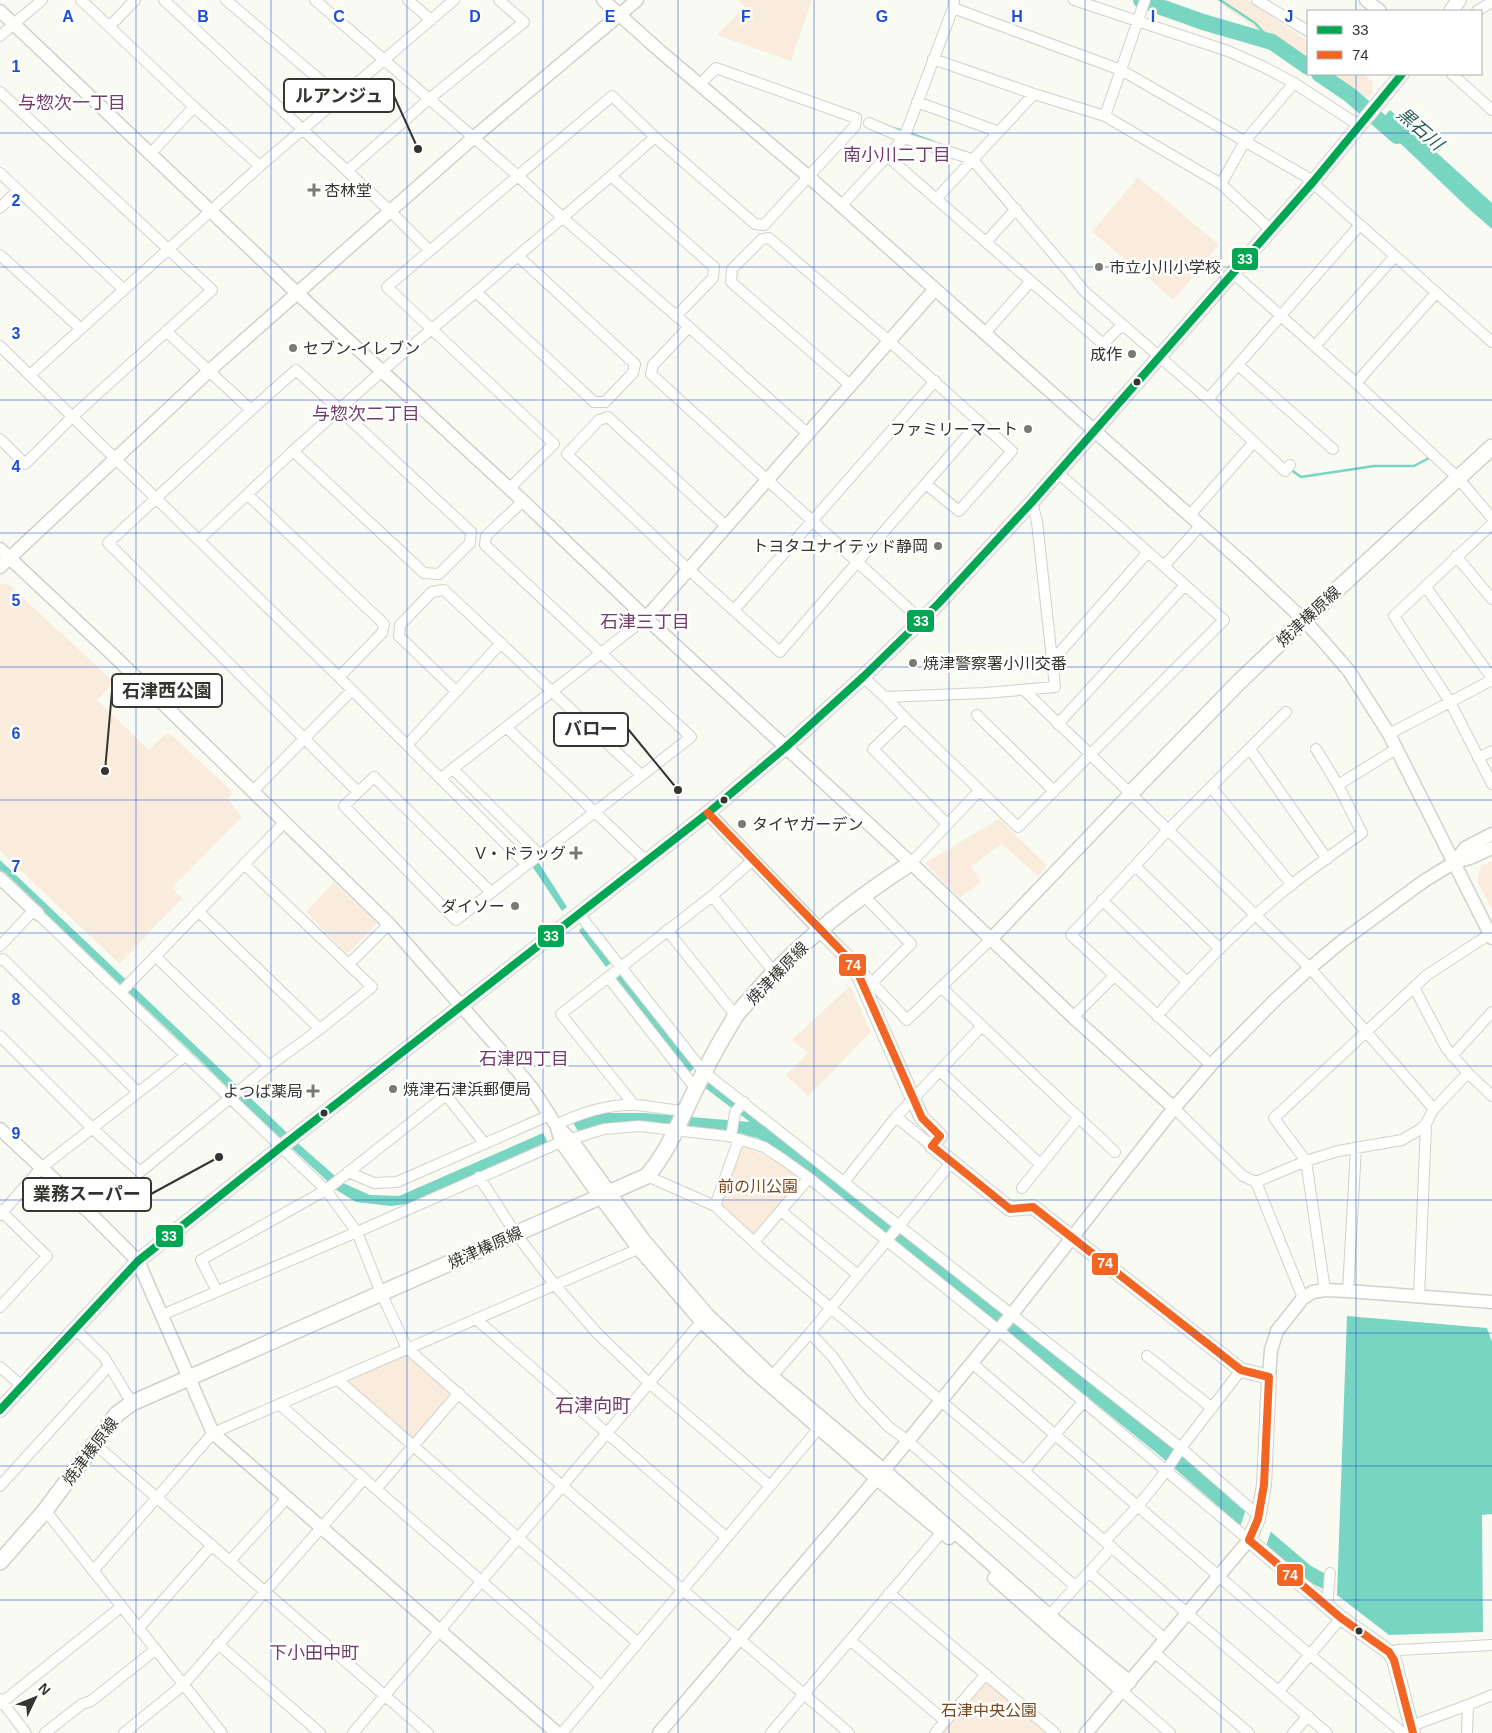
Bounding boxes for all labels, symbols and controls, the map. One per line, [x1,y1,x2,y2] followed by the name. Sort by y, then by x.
[62,8,74,25] text: A
[197,8,209,25] text: B
[333,8,345,25] text: C
[469,8,481,25] text: D
[605,8,616,25] text: E
[741,8,751,25] text: F
[876,8,888,25] text: G
[1011,8,1023,25] text: H
[1151,8,1155,25] text: I
[1285,8,1293,25] text: J
[1307,10,1482,75] legend
[1352,21,1369,38] text: 33
[1352,46,1369,63] text: 74
[12,58,21,75] text: 1
[284,79,394,112] callout: ルアンジュ
[295,86,383,106] text: ルアンジュ
[18,93,126,113] district label: 与惣次一丁目
[1393,104,1448,156] water label: 黒石川
[843,145,951,165] district label: 南小川二丁目
[324,182,372,199] place label: 杏林堂
[308,184,320,196] marker: 杏林堂
[12,192,21,209] text: 2
[1231,247,1259,271] line badge: 33
[1237,251,1253,267] text: 33
[1109,259,1221,276] place label: 市立小川小学校
[1093,261,1105,273] marker: 市立小川小学校
[12,325,21,342] text: 3
[303,340,420,357] place label: セブン-イレブン
[287,342,299,354] marker: セブン-イレブン
[1090,346,1122,363] place label: 成作
[1126,348,1138,360] marker: 成作
[1132,377,1142,387] unlabelled marker
[312,404,420,424] district label: 与惣次二丁目
[890,421,1018,438] place label: ファミリーマート
[1022,423,1034,435] marker: ファミリーマート
[12,458,21,475] text: 4
[752,538,928,555] place label: トヨタユナイテッド静岡
[932,540,944,552] marker: トヨタユナイテッド静岡
[1273,583,1343,650] street label: 焼津榛原線
[12,592,21,609] text: 5
[906,609,935,633] line badge: 33
[600,612,690,632] district label: 石津三丁目
[913,613,929,629] text: 33
[923,655,1067,672] place label: 焼津警察署小川交番
[907,657,919,669] marker: 焼津警察署小川交番
[112,674,222,707] callout: 石津西公園
[122,681,212,701] text: 石津西公園
[554,713,628,746] callout: バロー
[564,719,618,739] text: バロー
[12,725,21,742] text: 6
[719,795,729,805] unlabelled marker
[752,816,864,833] place label: タイヤガーデン
[736,818,748,830] marker: タイヤガーデン
[475,845,566,862] place label: V・ドラッグ
[570,847,582,859] marker: V・ドラッグ
[12,858,21,875] text: 7
[441,898,505,915] place label: ダイソー
[509,900,521,912] marker: ダイソー
[537,924,565,948] line badge: 33
[543,928,559,944] text: 33
[743,939,811,1008] street label: 焼津榛原線
[838,953,867,977] line badge: 74
[845,957,861,973] text: 74
[12,991,21,1008] text: 8
[479,1049,569,1069] district label: 石津四丁目
[403,1081,531,1098] place label: 焼津石津浜郵便局
[223,1083,303,1100] place label: よつば薬局
[387,1083,399,1095] marker: 焼津石津浜郵便局
[307,1085,319,1097] marker: よつば薬局
[319,1108,329,1118] unlabelled marker
[12,1125,21,1142] text: 9
[23,1178,151,1211] callout: 業務スーパー
[718,1178,798,1195] park label: 前の川公園
[33,1184,141,1204] text: 業務スーパー
[445,1223,525,1271] street label: 焼津榛原線
[155,1224,184,1248] line badge: 33
[161,1228,177,1244] text: 33
[1091,1252,1119,1276] line badge: 74
[1097,1255,1113,1271] text: 74
[555,1395,631,1416] district label: 石津向町
[60,1414,121,1488] street label: 焼津榛原線
[1276,1563,1304,1587] line badge: 74
[1282,1567,1298,1583] text: 74
[1354,1626,1364,1636] unlabelled marker
[269,1643,359,1663] district label: 下小田中町
[10,1673,60,1723] north arrow
[35,1680,54,1698] text: N
[941,1702,1037,1719] park label: 石津中央公園

